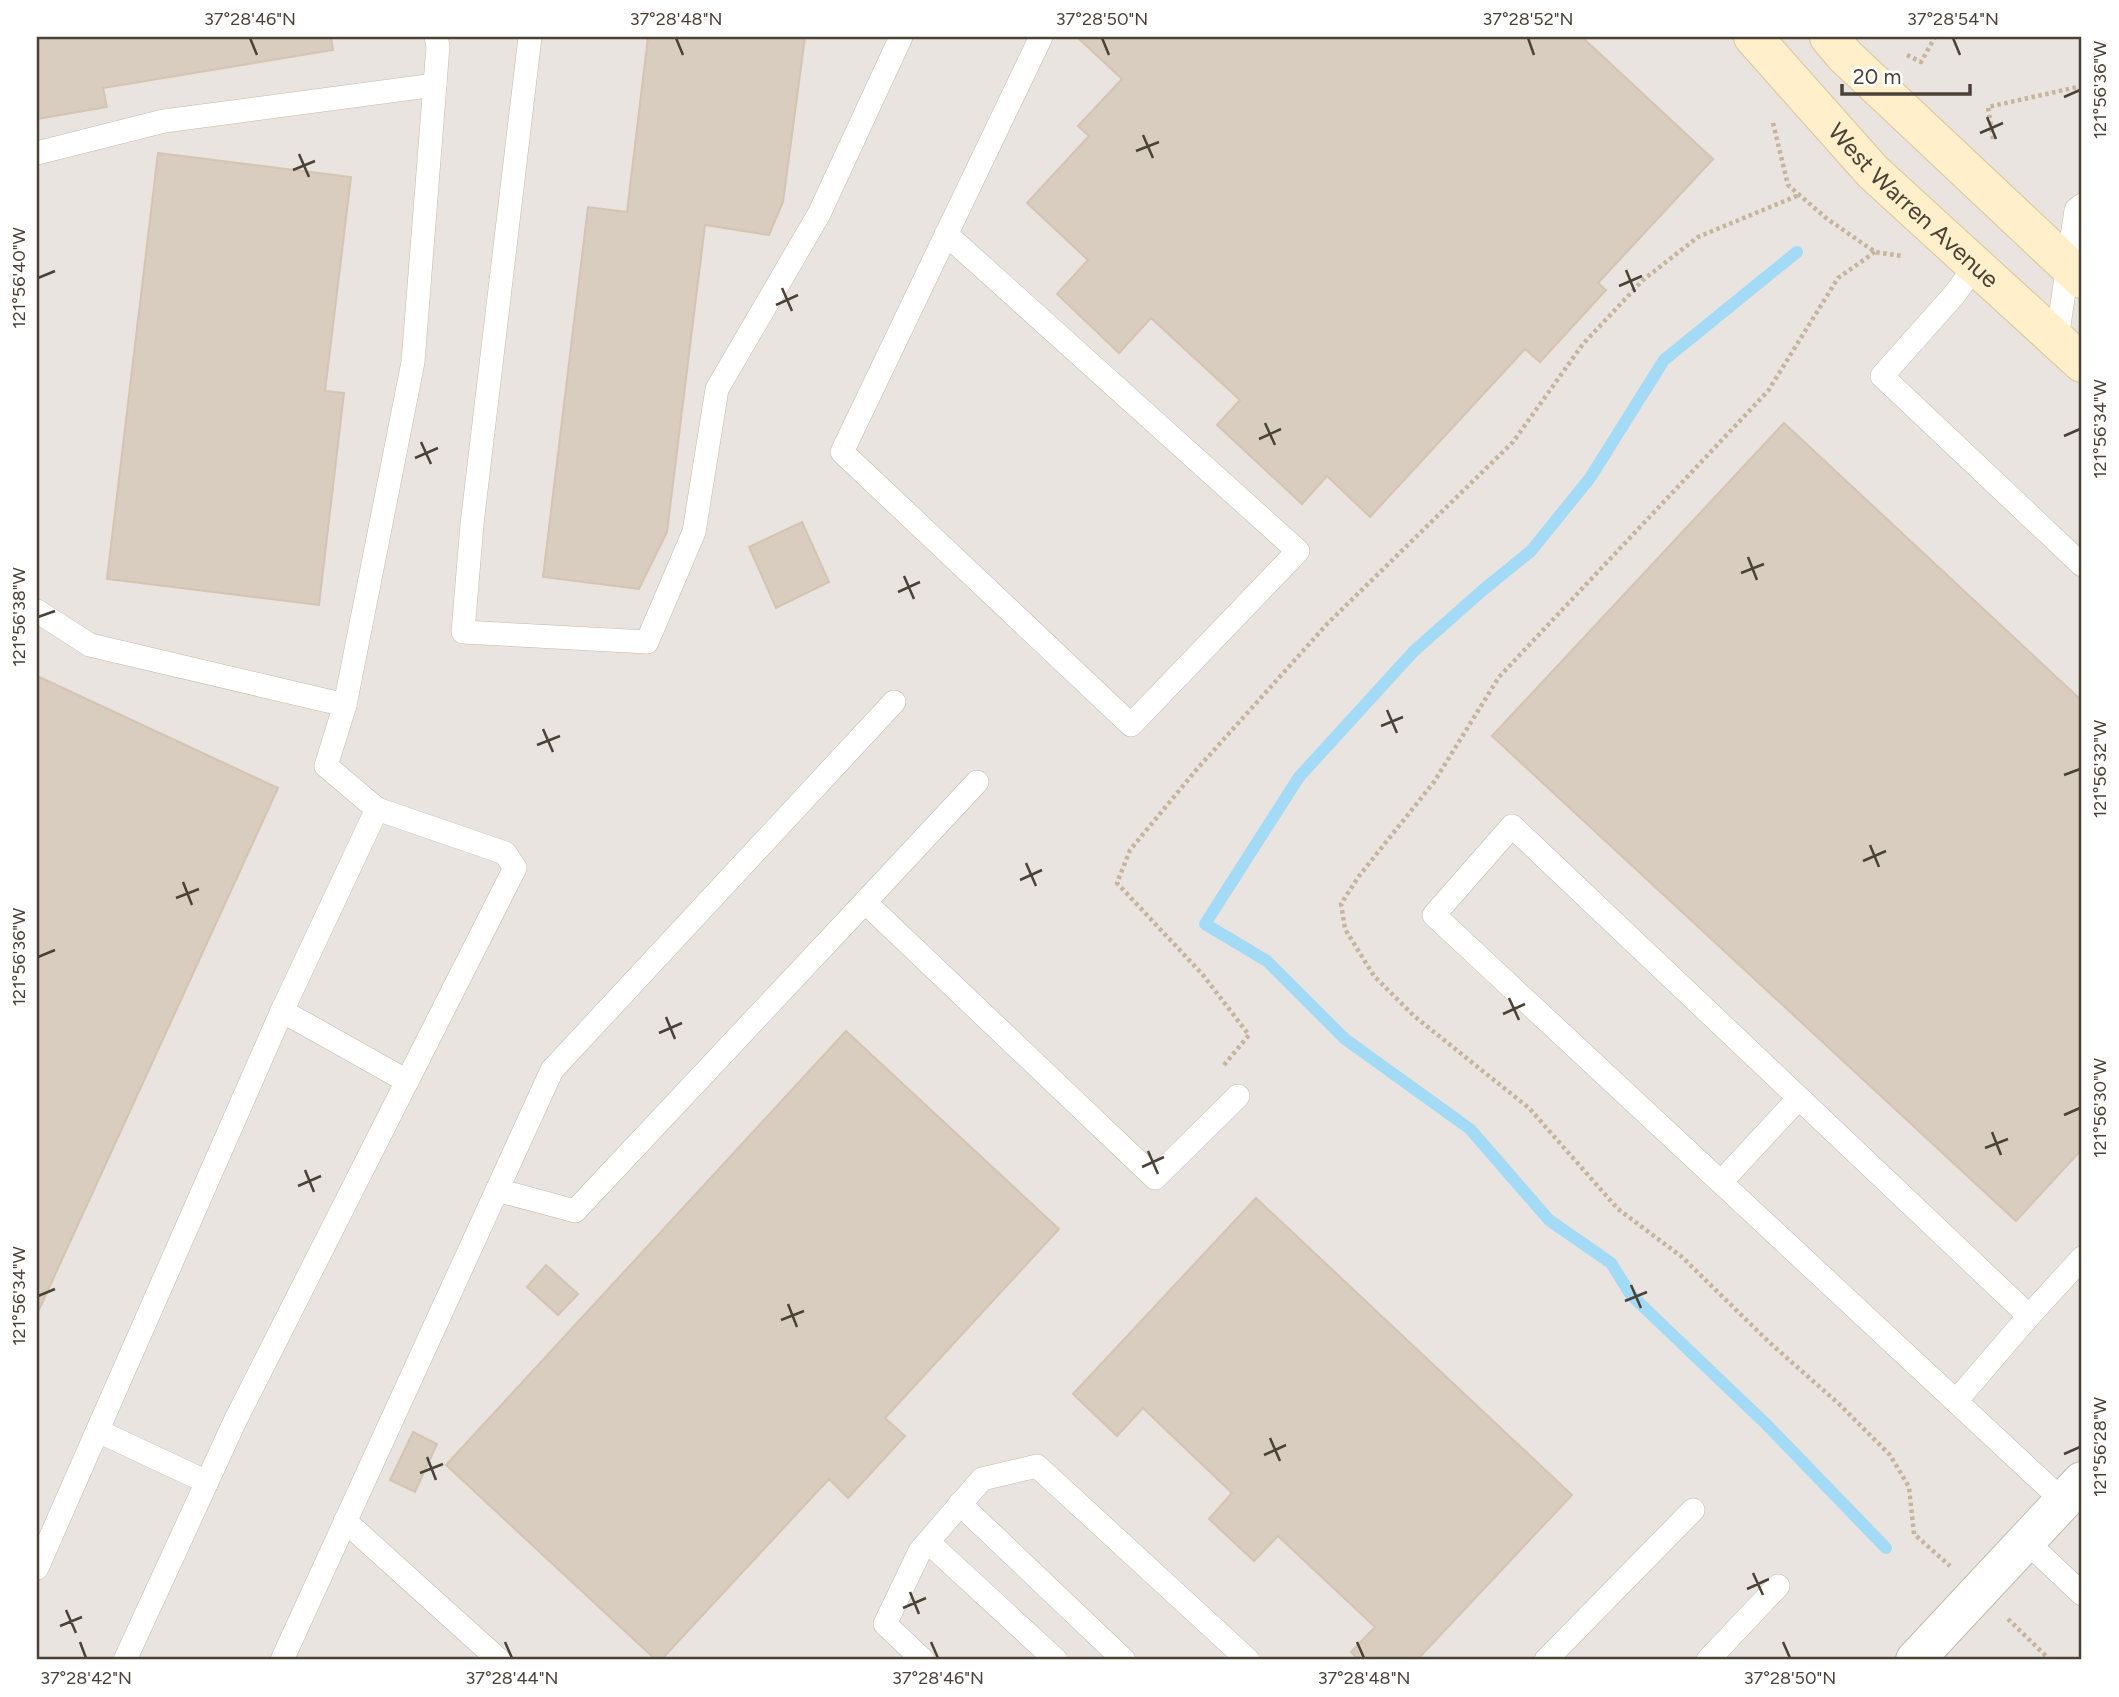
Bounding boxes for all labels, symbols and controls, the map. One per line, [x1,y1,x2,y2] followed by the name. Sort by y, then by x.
[204,8,296,30] text: 37°28'46"N
[630,8,722,30] text: 37°28'48"N
[1056,8,1148,30] text: 37°28'50"N
[1483,8,1573,30] text: 37°28'52"N
[1907,8,1999,30] text: 37°28'54"N
[2089,40,2111,139] text: 121°56'36"W
[1842,52,1970,96] scale bar
[1853,64,1901,89] text: 20 m
[1822,117,2005,294] street label: West Warren Avenue
[8,227,30,329] text: 121°56'40"W
[2089,378,2111,479] text: 121°56'34"W
[8,566,30,667] text: 121°56'38"W
[2089,719,2111,818] text: 121°56'32"W
[8,907,30,1006] text: 121°56'36"W
[2089,1057,2111,1158] text: 121°56'30"W
[8,1245,30,1346] text: 121°56'34"W
[2089,1396,2111,1497] text: 121°56'28"W
[40,1667,132,1689] text: 37°28'42"N
[466,1667,558,1689] text: 37°28'44"N
[892,1667,984,1689] text: 37°28'46"N
[1318,1667,1410,1689] text: 37°28'48"N
[1744,1667,1836,1689] text: 37°28'50"N

